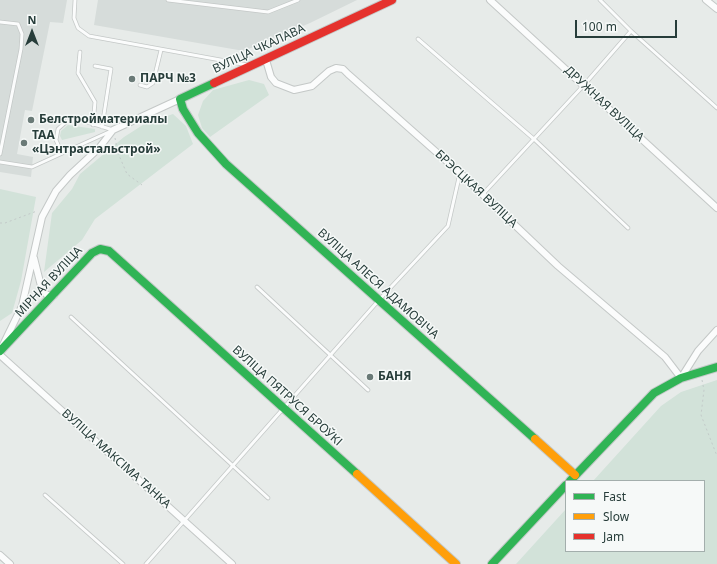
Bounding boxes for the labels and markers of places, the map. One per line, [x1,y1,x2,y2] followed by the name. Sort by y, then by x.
[140,72,196,86] place label: ПАРЧ №3
[127,74,137,84] marker: ПАРЧ №3
[39,113,167,127] place label: Белстройматериалы
[26,115,36,125] marker: Белстройматериалы
[32,129,161,157] place label: ТАА «Цэнтрастальстрой»
[19,138,29,148] marker: ТАА «Цэнтрастальстрой»
[378,370,412,384] place label: БАНЯ
[365,372,375,382] marker: БАНЯ

